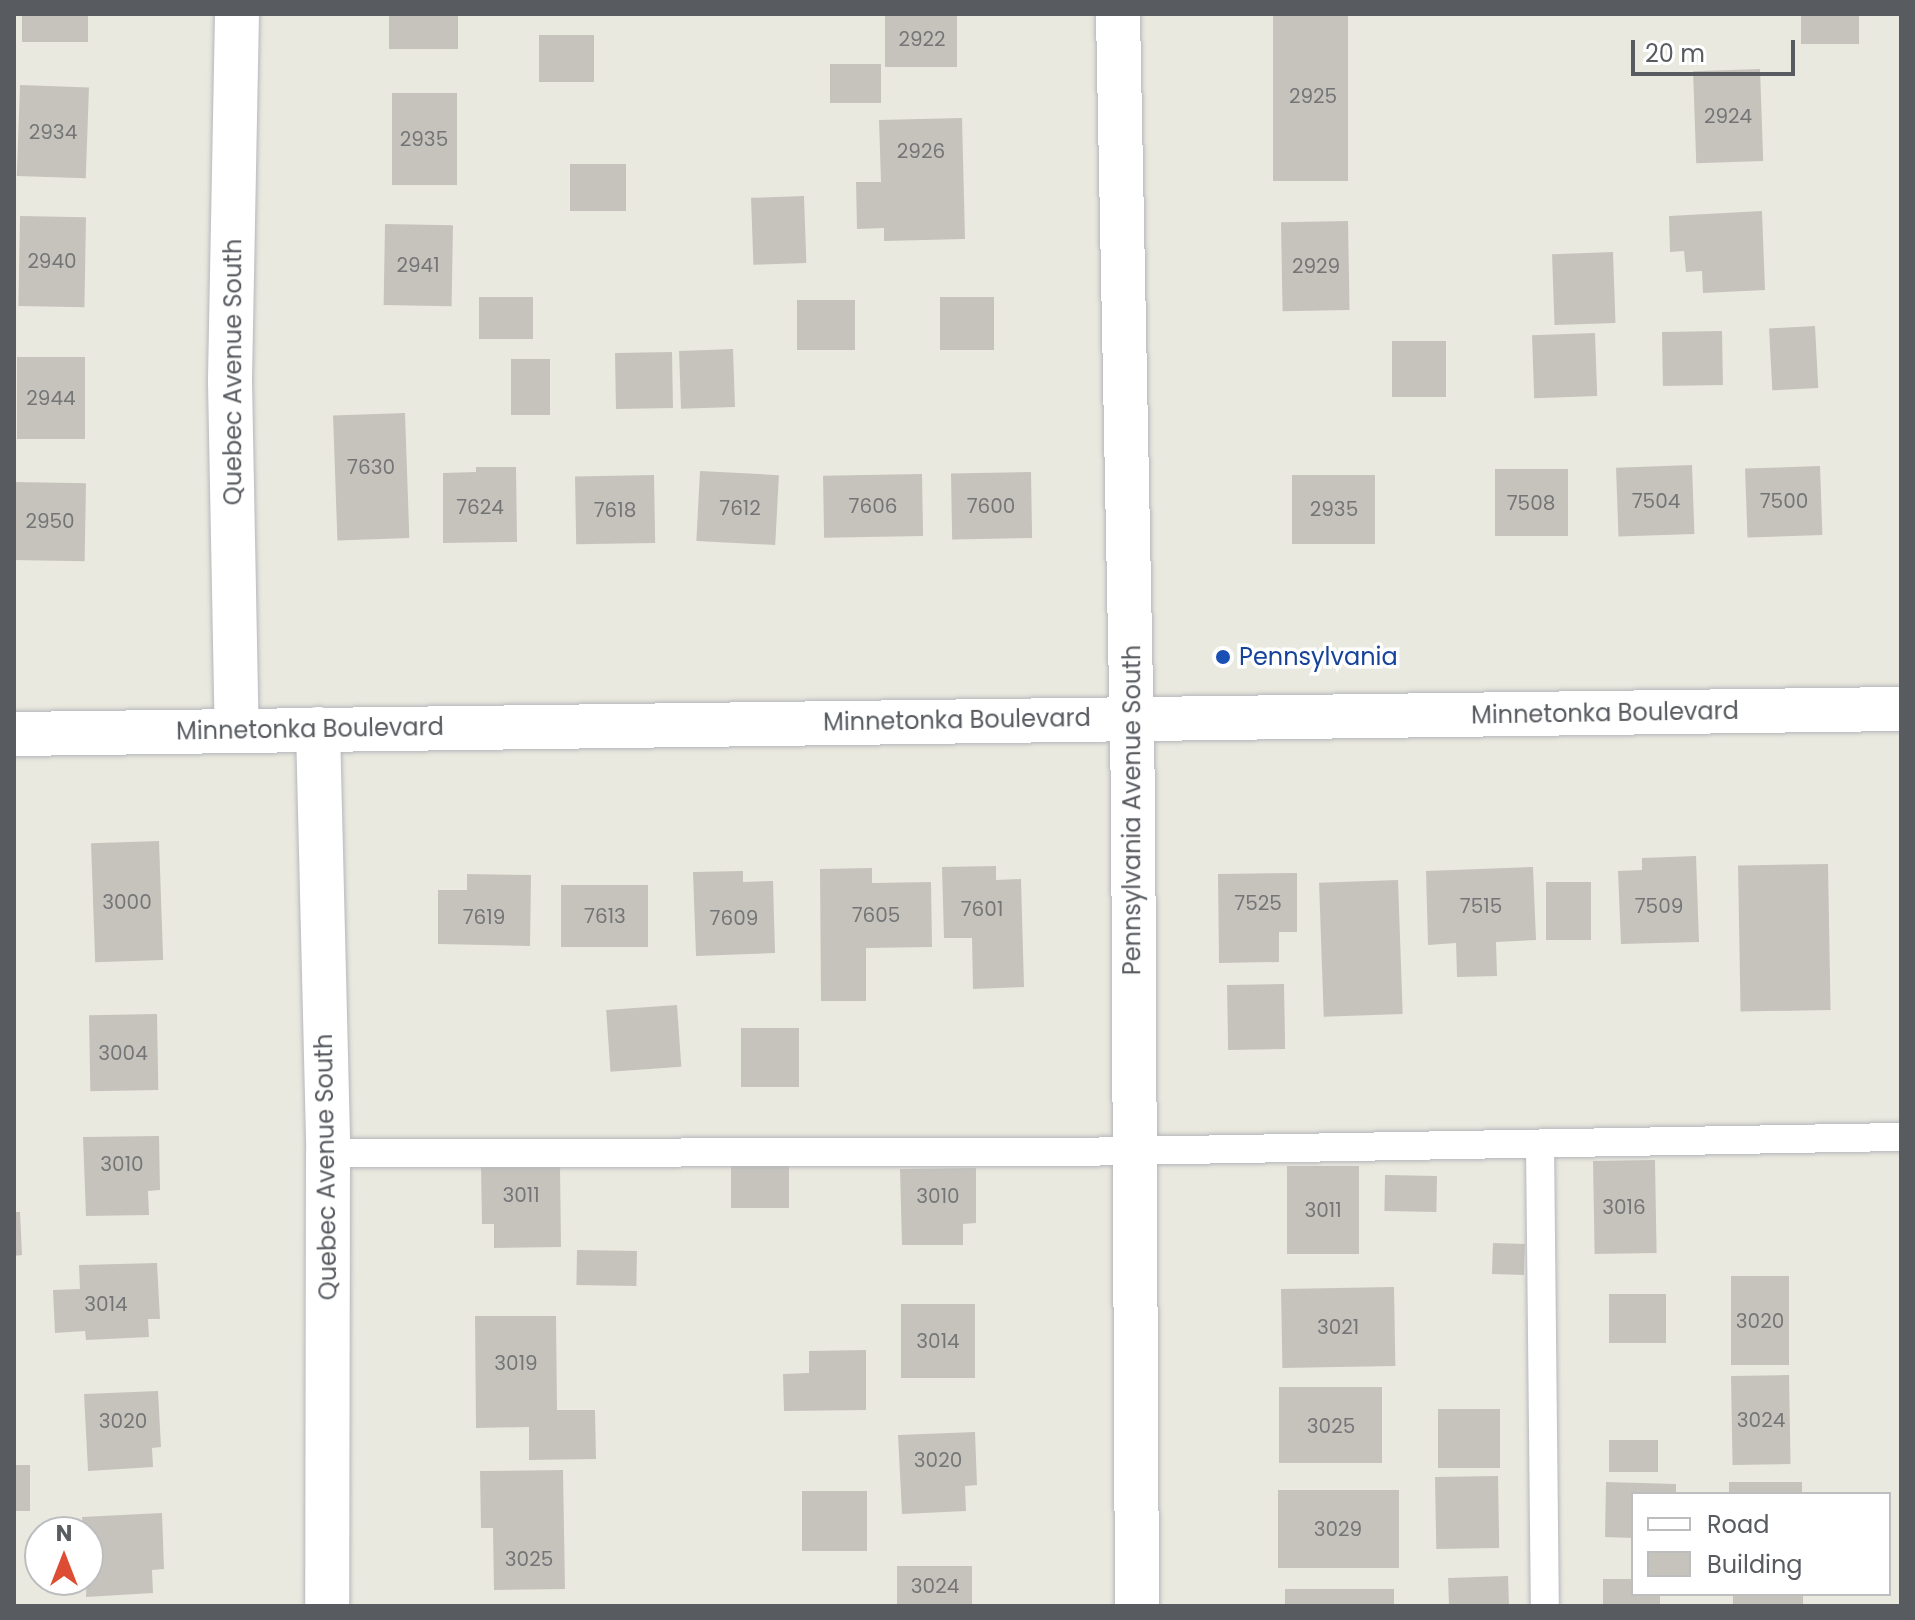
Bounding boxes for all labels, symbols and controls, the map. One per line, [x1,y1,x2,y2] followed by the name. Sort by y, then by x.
[1635,24,1799,74] scale bar
[898,27,946,51] house number: 2922
[1645,37,1705,70] text: 20 m
[1289,84,1337,108] house number: 2925
[1704,104,1752,128] house number: 2924
[29,120,77,144] house number: 2934
[400,127,448,151] house number: 2935
[897,139,945,163] house number: 2926
[219,239,247,505] street label: Quebec Avenue South
[27,249,77,273] house number: 2940
[396,253,440,277] house number: 2941
[1292,254,1340,278] house number: 2929
[26,386,76,410] house number: 2944
[347,455,395,479] house number: 7630
[1632,489,1680,513] house number: 7504
[1760,489,1808,513] house number: 7500
[1507,491,1555,515] house number: 7508
[849,494,897,518] house number: 7606
[967,494,1015,518] house number: 7600
[456,495,504,519] house number: 7624
[719,496,761,520] house number: 7612
[1310,497,1358,521] house number: 2935
[594,498,636,522] house number: 7618
[25,509,75,533] house number: 2950
[1239,643,1398,671] place label: Pennsylvania
[1118,645,1146,975] street label: Pennsylvania Avenue South
[1214,648,1232,666] marker: Pennsylvania
[1471,696,1739,730] street label: Minnetonka Boulevard
[823,703,1091,737] street label: Minnetonka Boulevard
[176,712,444,746] street label: Minnetonka Boulevard
[102,890,152,914] house number: 3000
[1234,891,1282,915] house number: 7525
[1460,894,1502,918] house number: 7515
[1635,894,1683,918] house number: 7509
[961,897,1003,921] house number: 7601
[852,903,900,927] house number: 7605
[584,904,626,928] house number: 7613
[463,905,505,929] house number: 7619
[710,906,758,930] house number: 7609
[309,1033,343,1301] street label: Quebec Avenue South
[98,1041,148,1065] house number: 3004
[100,1152,144,1176] house number: 3010
[502,1183,540,1207] house number: 3011
[916,1184,960,1208] house number: 3010
[1602,1195,1646,1219] house number: 3016
[1304,1198,1342,1222] house number: 3011
[84,1292,128,1316] house number: 3014
[1736,1309,1784,1333] house number: 3020
[1317,1315,1359,1339] house number: 3021
[916,1329,960,1353] house number: 3014
[494,1351,538,1375] house number: 3019
[1737,1408,1785,1432] house number: 3024
[99,1409,147,1433] house number: 3020
[1307,1414,1355,1438] house number: 3025
[914,1448,962,1472] house number: 3020
[1631,1492,1891,1596] legend
[1707,1508,1769,1541] text: Road
[24,1516,104,1596] north arrow
[1314,1517,1362,1541] house number: 3029
[56,1518,72,1549] text: N
[505,1547,553,1571] house number: 3025
[1707,1548,1803,1581] text: Building
[911,1574,959,1598] house number: 3024

